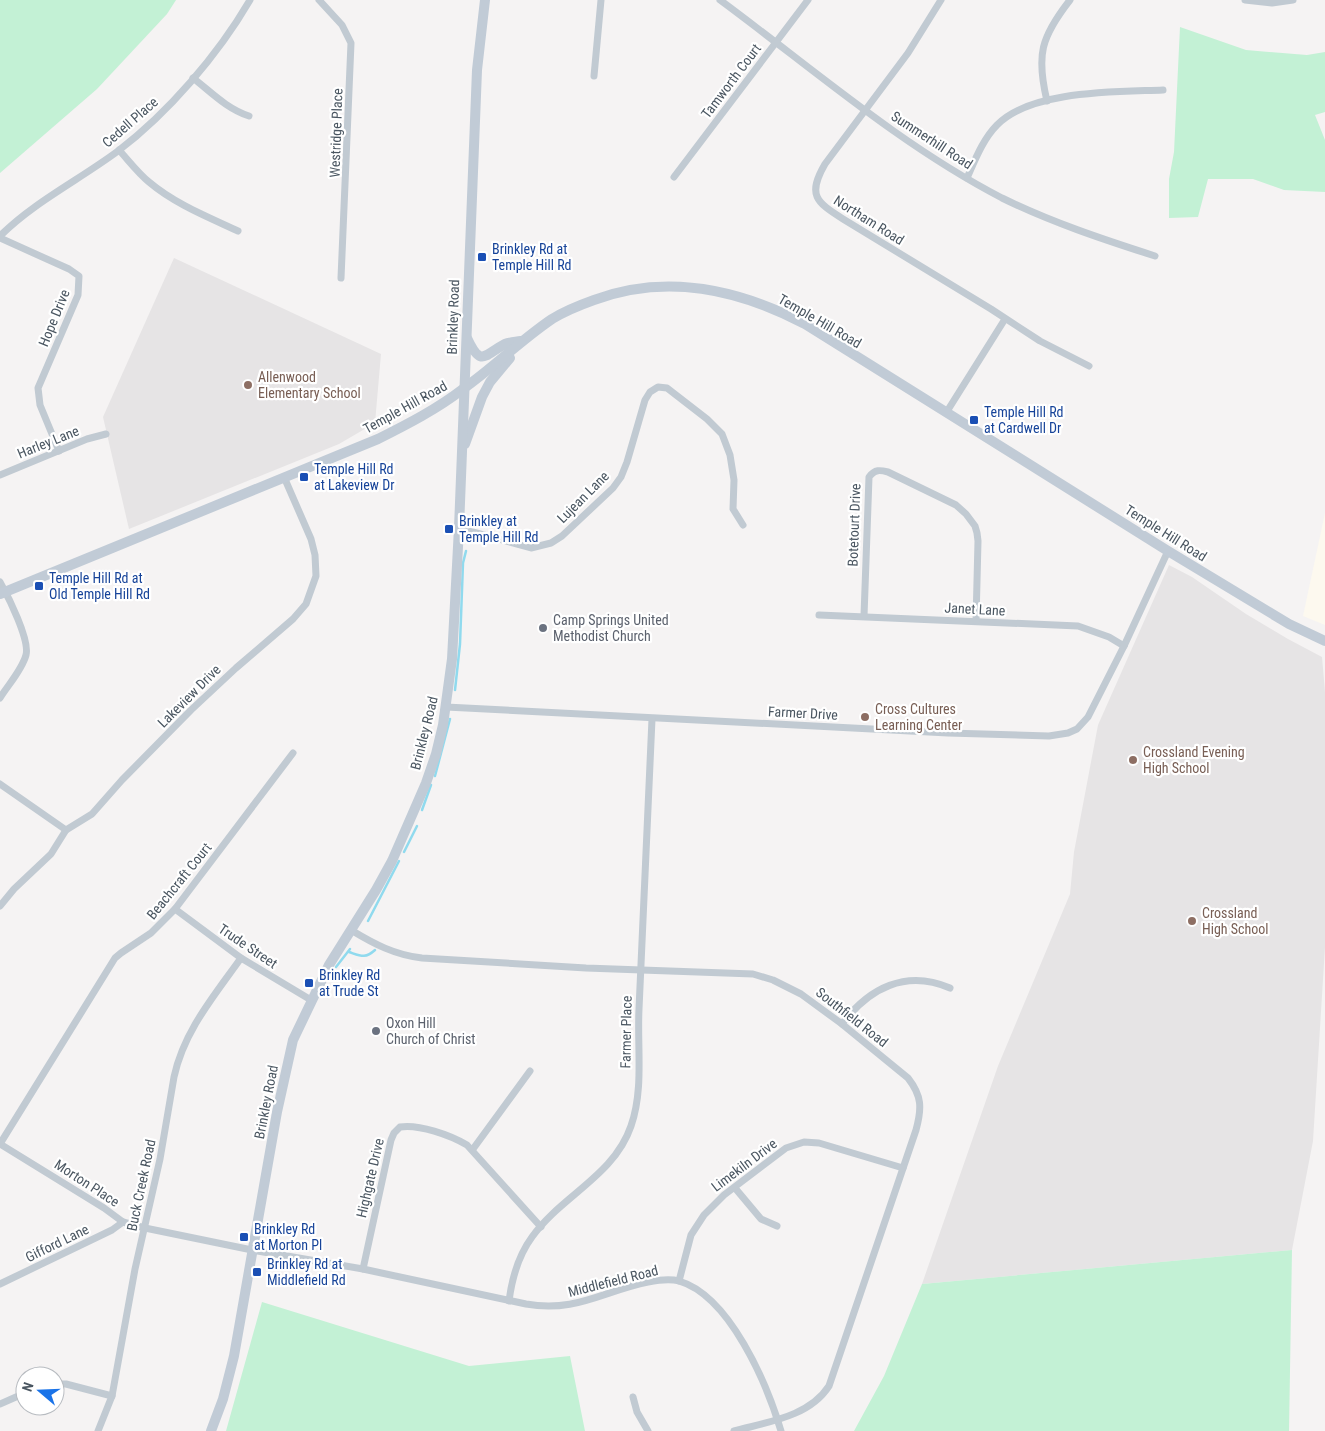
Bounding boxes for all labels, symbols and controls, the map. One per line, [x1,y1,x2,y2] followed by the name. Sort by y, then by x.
[698,41,764,121] street label: Tamworth Court
[326,88,346,178] street label: Westridge Place
[99,93,161,150] street label: Cedell Place
[888,108,976,172] street label: Summerhill Road
[831,192,907,248] street label: Northam Road
[492,241,572,273] place label: Brinkley Rd at Temple Hill Rd
[476,251,488,263] marker: Brinkley Rd at Temple Hill Rd
[444,279,462,355] street label: Brinkley Road
[35,287,73,349] street label: Hope Drive
[776,291,864,351] street label: Temple Hill Road
[258,369,361,401] place label: Allenwood Elementary School
[360,377,450,437] street label: Temple Hill Road
[242,379,254,391] marker: Allenwood Elementary School
[984,404,1064,436] place label: Temple Hill Rd at Cardwell Dr
[968,414,980,426] marker: Temple Hill Rd at Cardwell Dr
[15,422,82,462] street label: Harley Lane
[314,461,394,493] place label: Temple Hill Rd at Lakeview Dr
[554,468,612,526] street label: Lujean Lane
[298,471,310,483] marker: Temple Hill Rd at Lakeview Dr
[845,483,863,567] street label: Botetourt Drive
[1122,502,1210,564] street label: Temple Hill Road
[459,513,539,545] place label: Brinkley at Temple Hill Rd
[443,523,455,535] marker: Brinkley at Temple Hill Rd
[49,570,150,602] place label: Temple Hill Rd at Old Temple Hill Rd
[33,580,45,592] marker: Temple Hill Rd at Old Temple Hill Rd
[944,599,1006,619] street label: Janet Lane
[553,612,669,644] place label: Camp Springs United Methodist Church
[537,622,549,634] marker: Camp Springs United Methodist Church
[154,661,224,731] street label: Lakeview Drive
[407,695,441,771] street label: Brinkley Road
[875,701,962,733] place label: Cross Cultures Learning Center
[768,703,839,723] street label: Farmer Drive
[859,711,871,723] marker: Cross Cultures Learning Center
[1143,744,1245,776] place label: Crossland Evening High School
[1127,754,1139,766] marker: Crossland Evening High School
[143,840,215,922] street label: Beachcraft Court
[1202,905,1269,937] place label: Crossland High School
[1186,915,1198,927] marker: Crossland High School
[216,921,280,971] street label: Trude Street
[319,967,380,999] place label: Brinkley Rd at Trude St
[303,977,315,989] marker: Brinkley Rd at Trude St
[813,984,891,1050] street label: Southfield Road
[617,995,635,1069] street label: Farmer Place
[386,1015,475,1047] place label: Oxon Hill Church of Christ
[370,1025,382,1037] marker: Oxon Hill Church of Christ
[251,1064,281,1140] street label: Brinkley Road
[708,1135,780,1195] street label: Limekiln Drive
[353,1136,387,1219] street label: Highgate Drive
[123,1138,159,1232] street label: Buck Creek Road
[52,1156,123,1210] street label: Morton Place
[23,1221,92,1265] street label: Gifford Lane
[254,1221,322,1253] place label: Brinkley Rd at Morton Pl
[238,1231,250,1243] marker: Brinkley Rd at Morton Pl
[267,1256,346,1288] place label: Brinkley Rd at Middlefield Rd
[566,1262,660,1300] street label: Middlefield Road
[251,1266,263,1278] marker: Brinkley Rd at Middlefield Rd
[15,1366,65,1416] north arrow
[19,1380,37,1393] text: N

